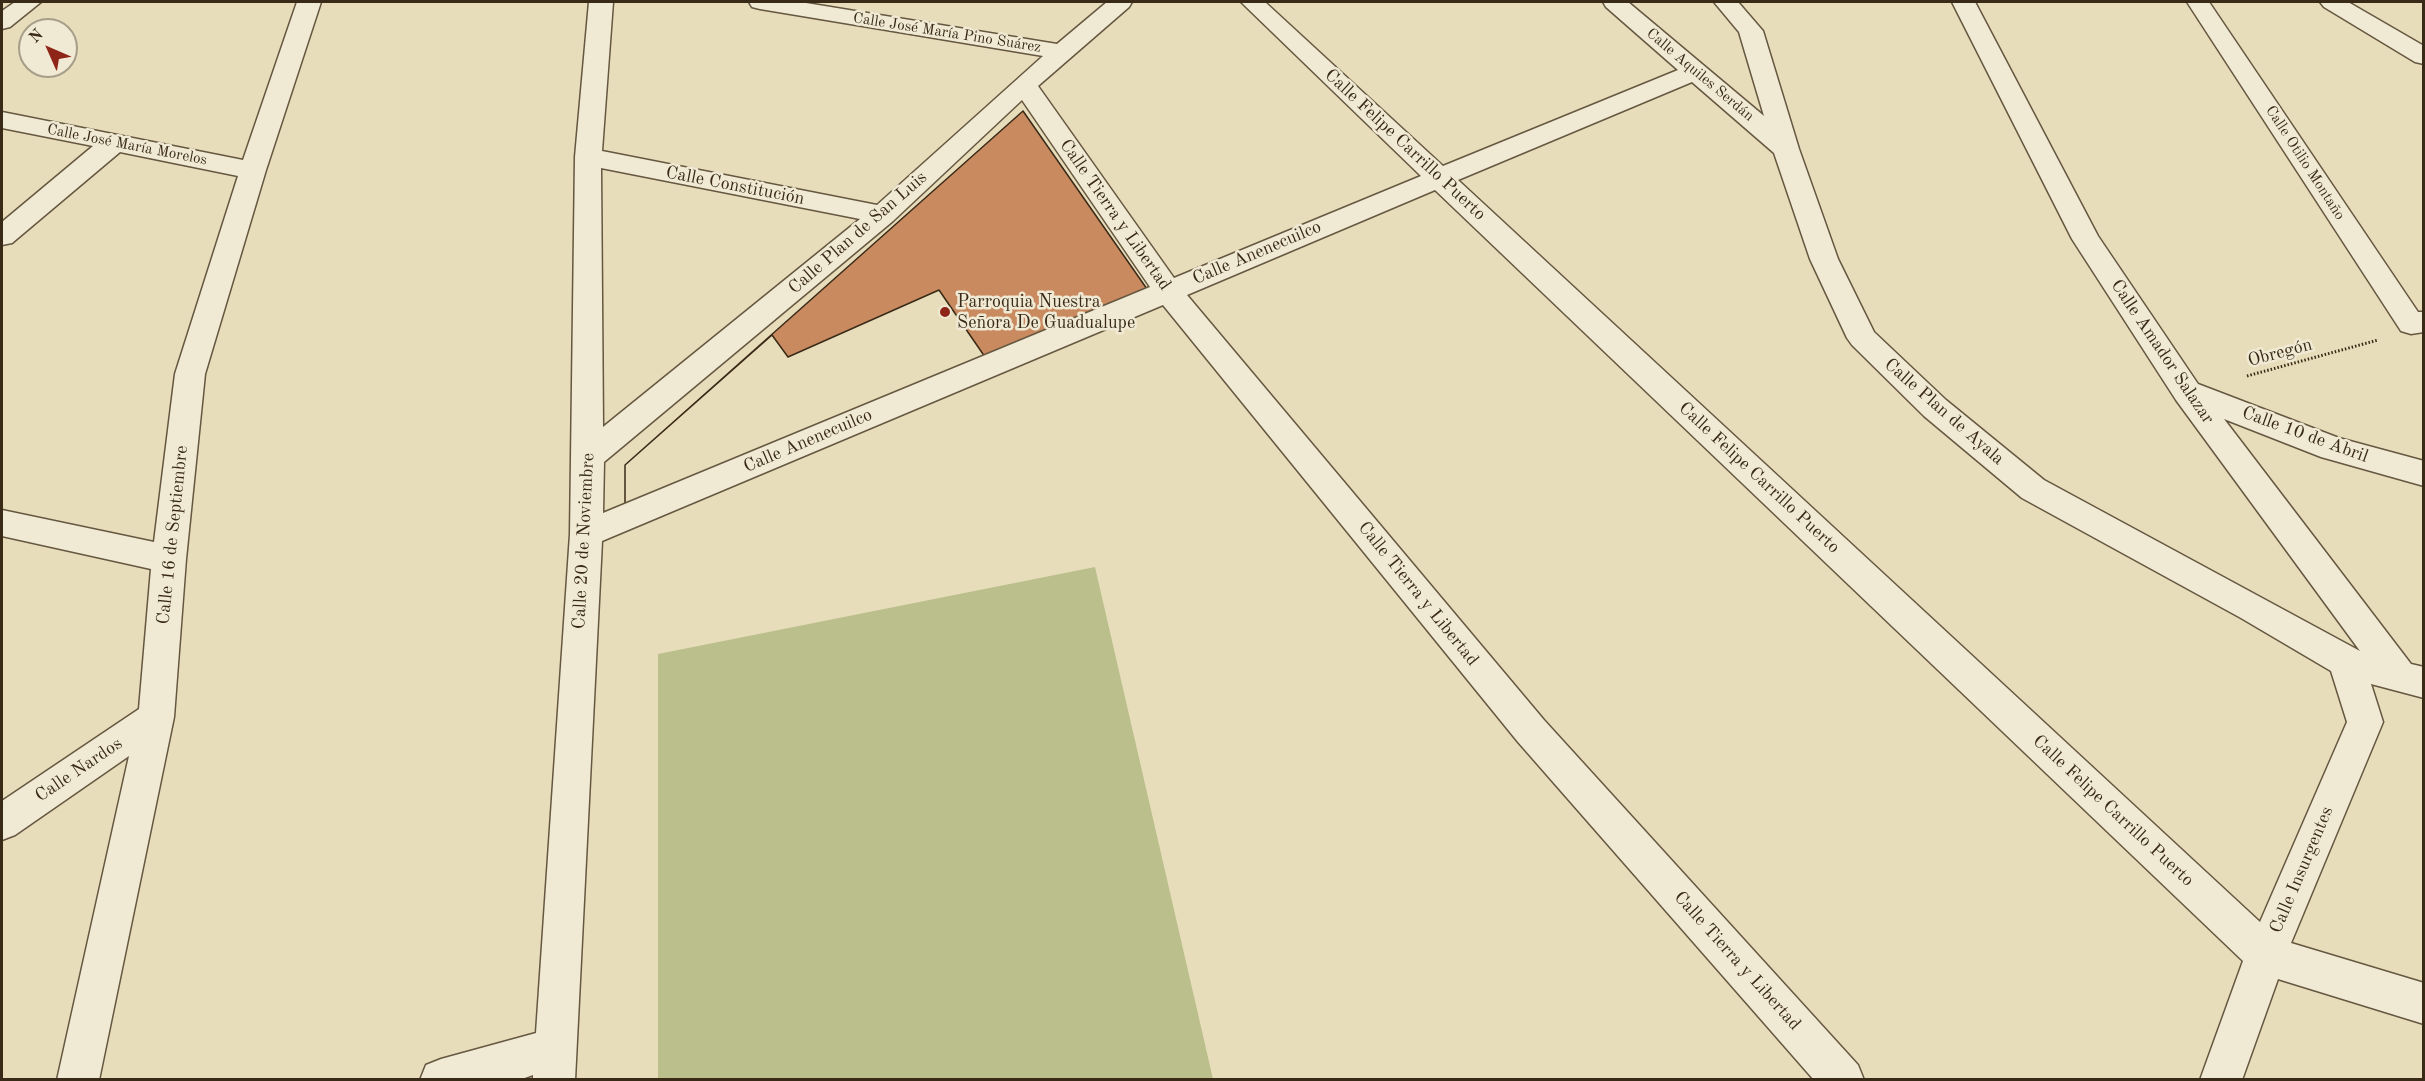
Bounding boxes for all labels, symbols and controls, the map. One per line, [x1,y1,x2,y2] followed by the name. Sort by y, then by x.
[852,9,1042,57] street label: Calle José María Pino Suárez
[18,18,78,78] north arrow
[1642,25,1758,125] street label: Calle Aquiles Serdán
[27,27,47,47] text: N
[1320,65,1490,225] street label: Calle Felipe Carrillo Puerto
[2261,103,2349,223] street label: Calle Otilio Montaño
[45,121,209,169] street label: Calle José María Morelos
[1055,135,1175,295] street label: Calle Tierra y Libertad
[664,162,806,210] street label: Calle Constitución
[784,167,932,299] street label: Calle Plan de San Luis
[1189,216,1325,290] street label: Calle Anenecuilco
[2106,276,2218,428] street label: Calle Amador Salazar
[957,291,1135,334] place label: Parroquia Nuestra Señora De Guadualupe
[938,305,952,319] marker: Parroquia Nuestra Señora De Guadualupe
[2245,334,2315,372] street label: Obregón
[1880,354,2008,470] street label: Calle Plan de Ayala
[1674,398,1844,558] street label: Calle Felipe Carrillo Puerto
[2239,402,2371,468] street label: Calle 10 de Abril
[740,404,876,478] street label: Calle Anenecuilco
[153,444,193,626] street label: Calle 16 de Septiembre
[569,452,599,630] street label: Calle 20 de Noviembre
[1353,517,1483,671] street label: Calle Tierra y Libertad
[2028,731,2198,891] street label: Calle Felipe Carrillo Puerto
[31,733,127,807] street label: Calle Nardos
[2266,803,2338,937] street label: Calle Insurgentes
[1669,887,1805,1035] street label: Calle Tierra y Libertad

